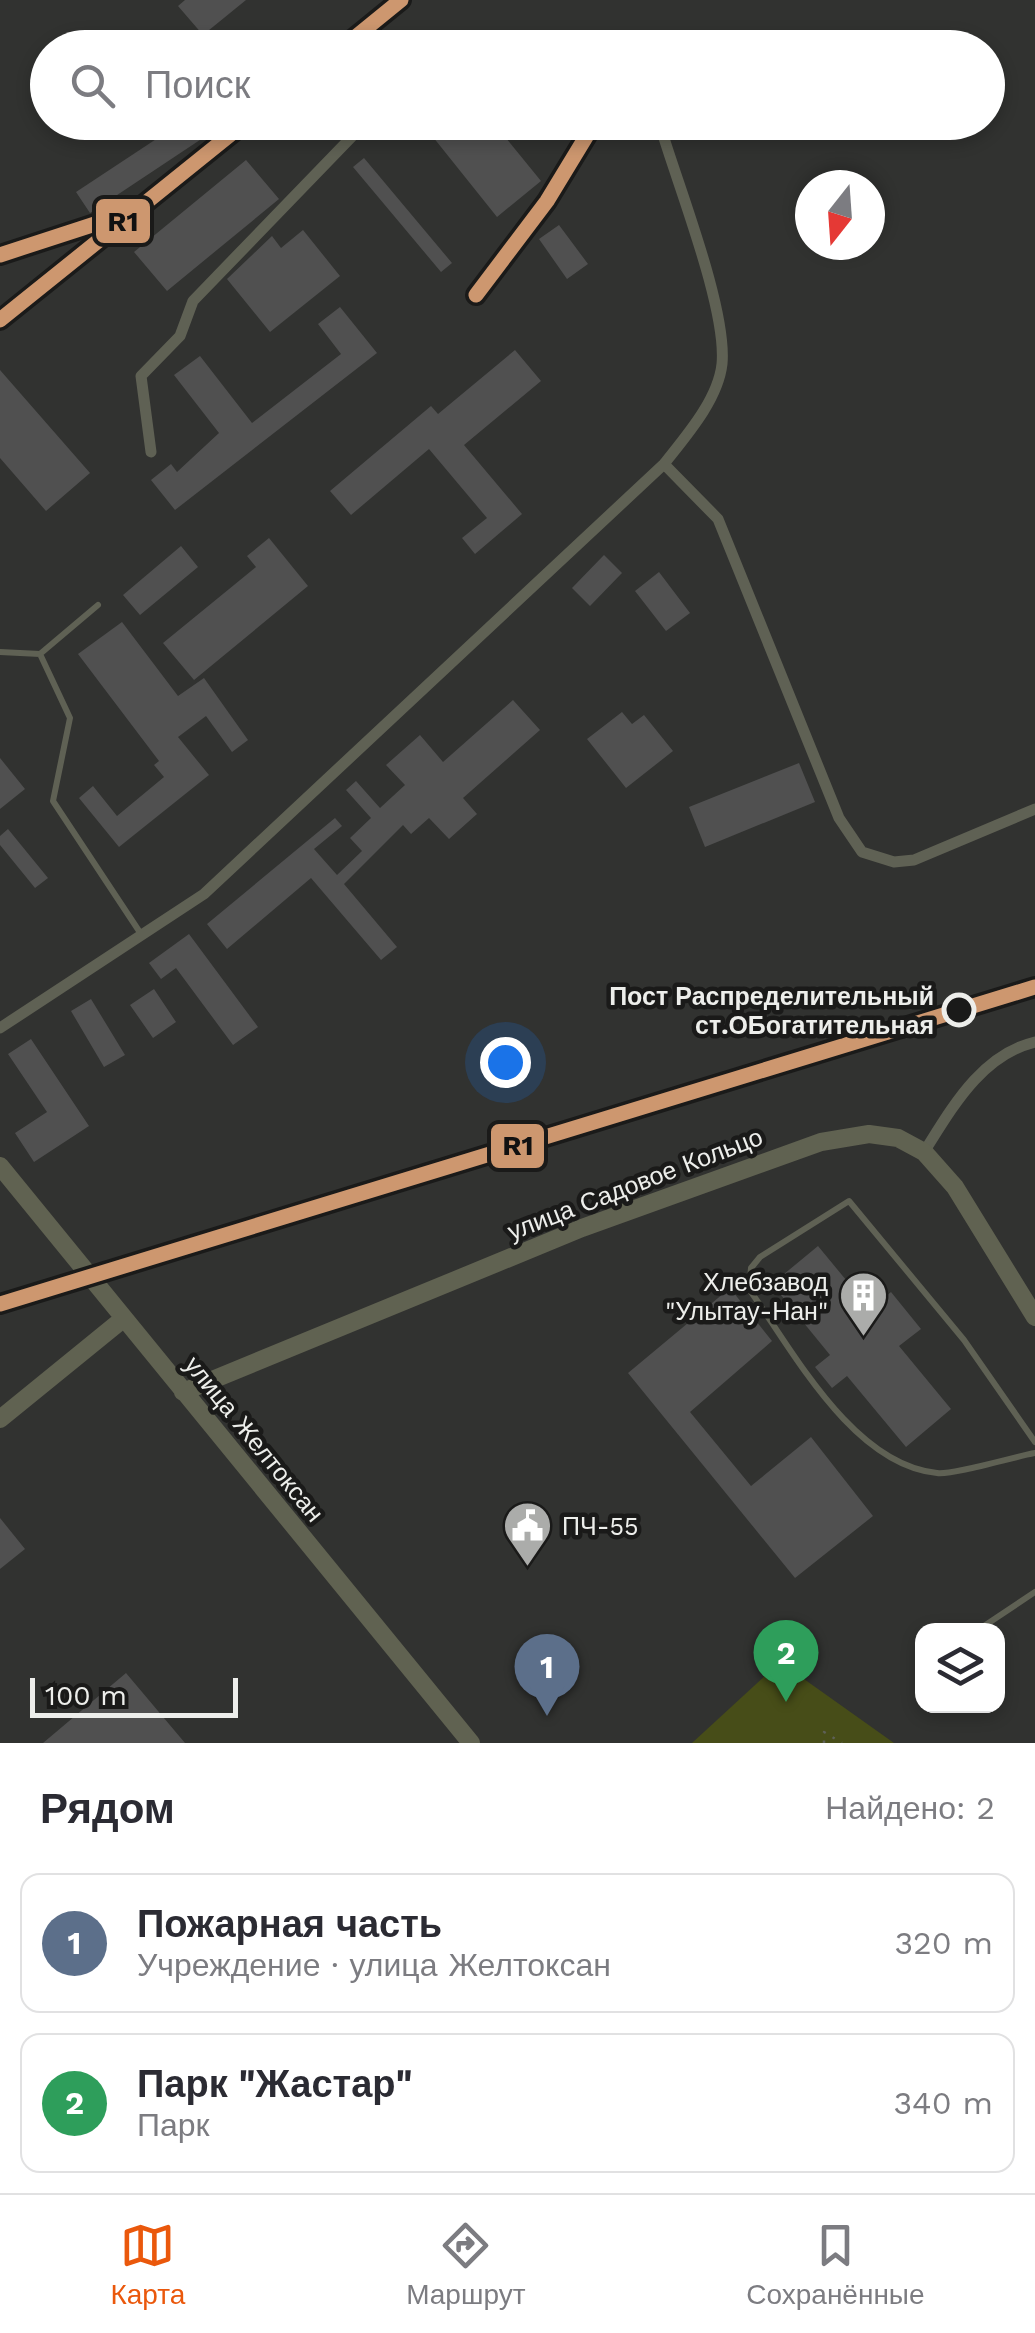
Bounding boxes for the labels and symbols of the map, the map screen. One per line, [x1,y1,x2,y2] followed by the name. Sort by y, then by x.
[795,170,885,260] north arrow
[94,197,152,245] line badge: R1
[107,205,139,238] text: R1
[609,982,934,1040] place label: Пост Распределительный ст.ОБогатительная
[943,994,975,1026] marker: Пост Распределительный ст.ОБогатительная
[480,1037,531,1088] your location
[489,1122,546,1170] line badge: R1
[503,1122,767,1246] street label: улица Садовое Кольцо
[502,1129,534,1162] text: R1
[665,1268,828,1326] place label: Хлебзавод "Улытау-Нан"
[837,1270,889,1338] building icon: Хлебзавод "Улытау-Нан"
[178,1351,330,1527] street label: улица Желтоксан
[501,1500,553,1568] public building icon: ПЧ-55
[562,1512,638,1541] place label: ПЧ-55
[754,1620,818,1702] pin: 2
[514,1634,580,1716] pin: 1
[30,1673,238,1718] scale bar

